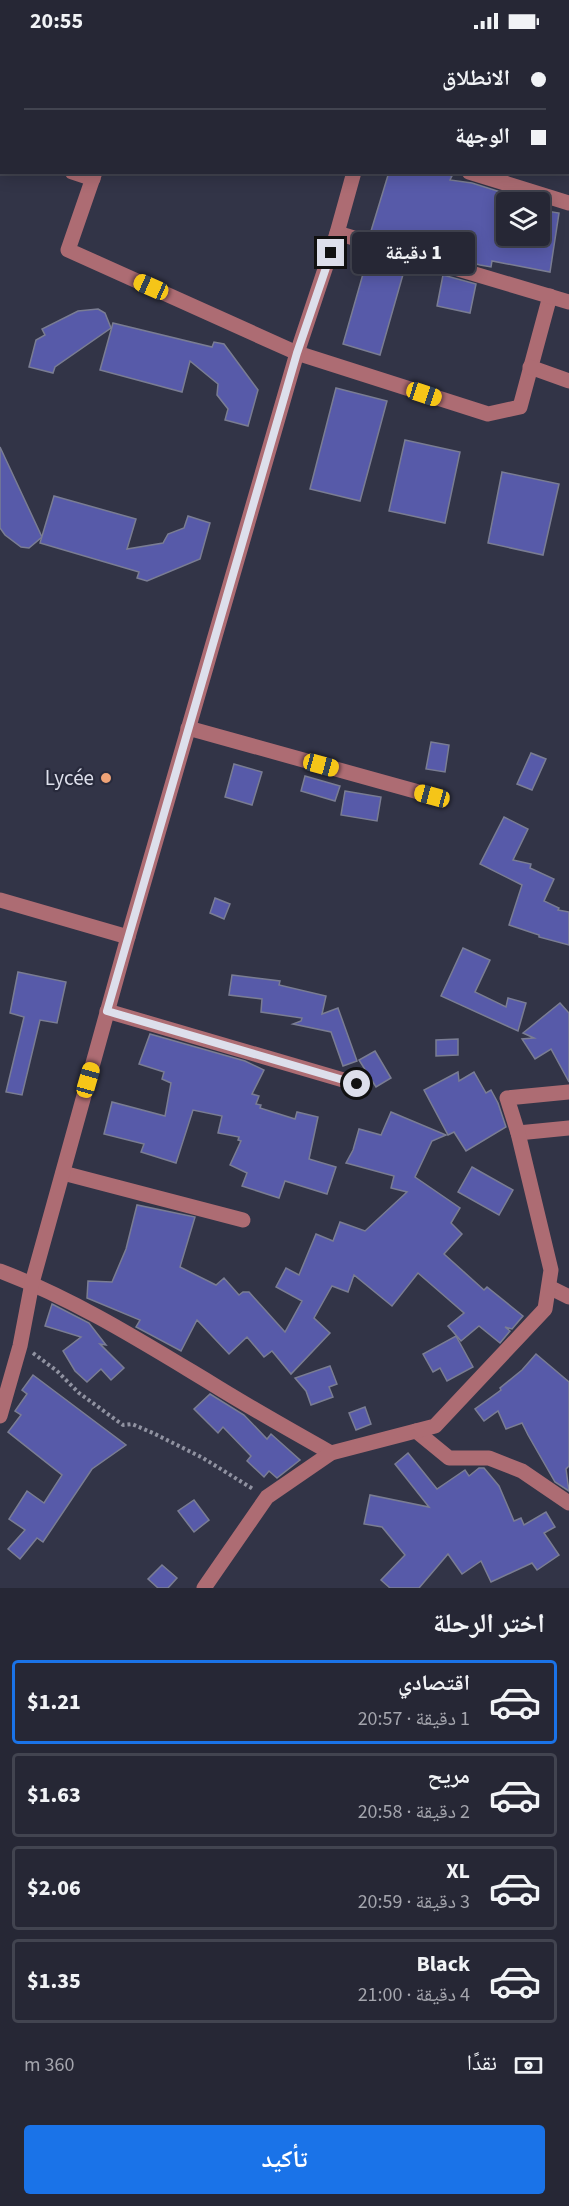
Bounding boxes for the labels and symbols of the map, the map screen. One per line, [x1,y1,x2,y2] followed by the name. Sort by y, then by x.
[352,232,475,274] callout: 1 دقيقة
[317,239,344,266] route end
[131,271,171,303] car
[404,380,444,408] car
[301,752,341,778] car
[45,763,94,793] place label: Lycée
[99,771,113,785] marker: Lycée
[412,783,452,809] car
[74,1060,102,1100] car
[343,1070,370,1097] route start

